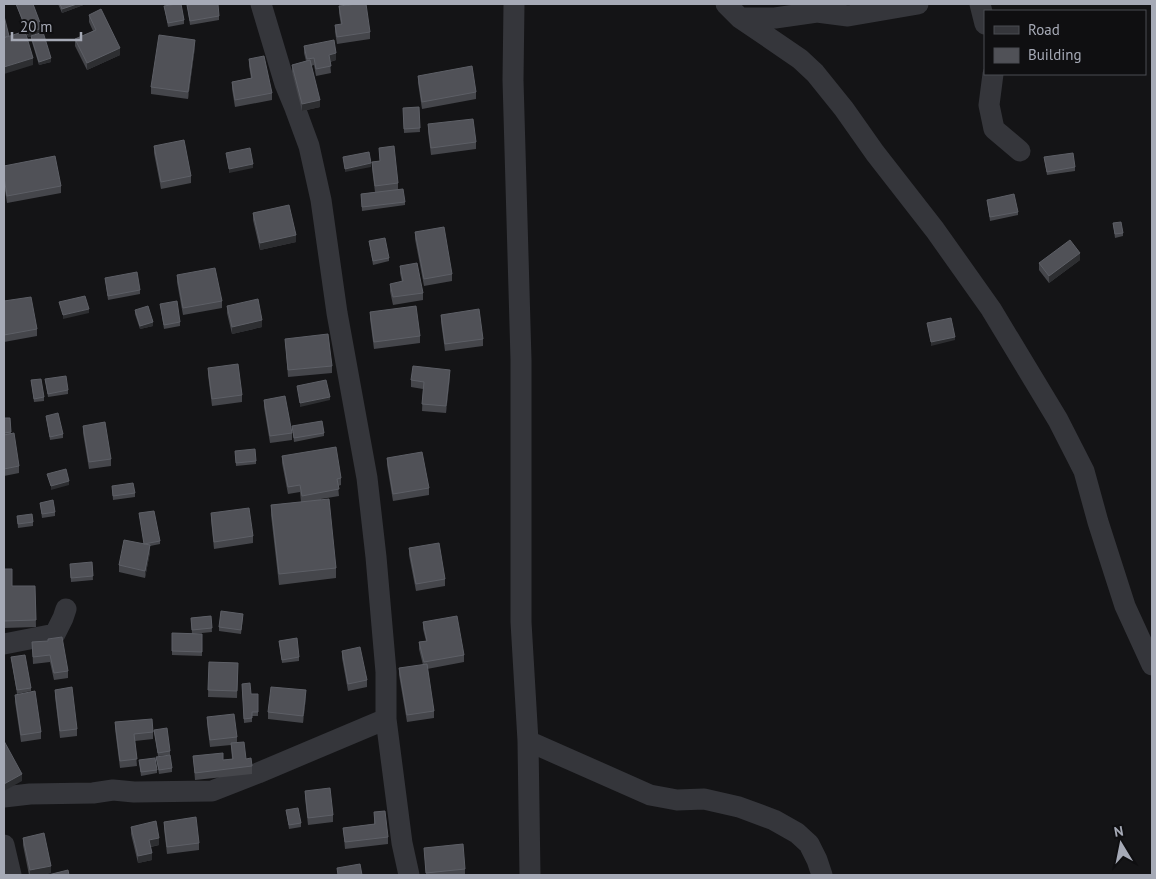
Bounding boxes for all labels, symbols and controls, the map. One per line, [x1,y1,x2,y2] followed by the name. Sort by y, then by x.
[12,10,81,42] scale bar
[984,10,1146,75] legend
[20,17,53,36] text: 20 m
[1028,20,1060,39] text: Road
[1028,45,1082,64] text: Building
[1096,819,1146,869] north arrow
[1113,822,1125,841] text: N

